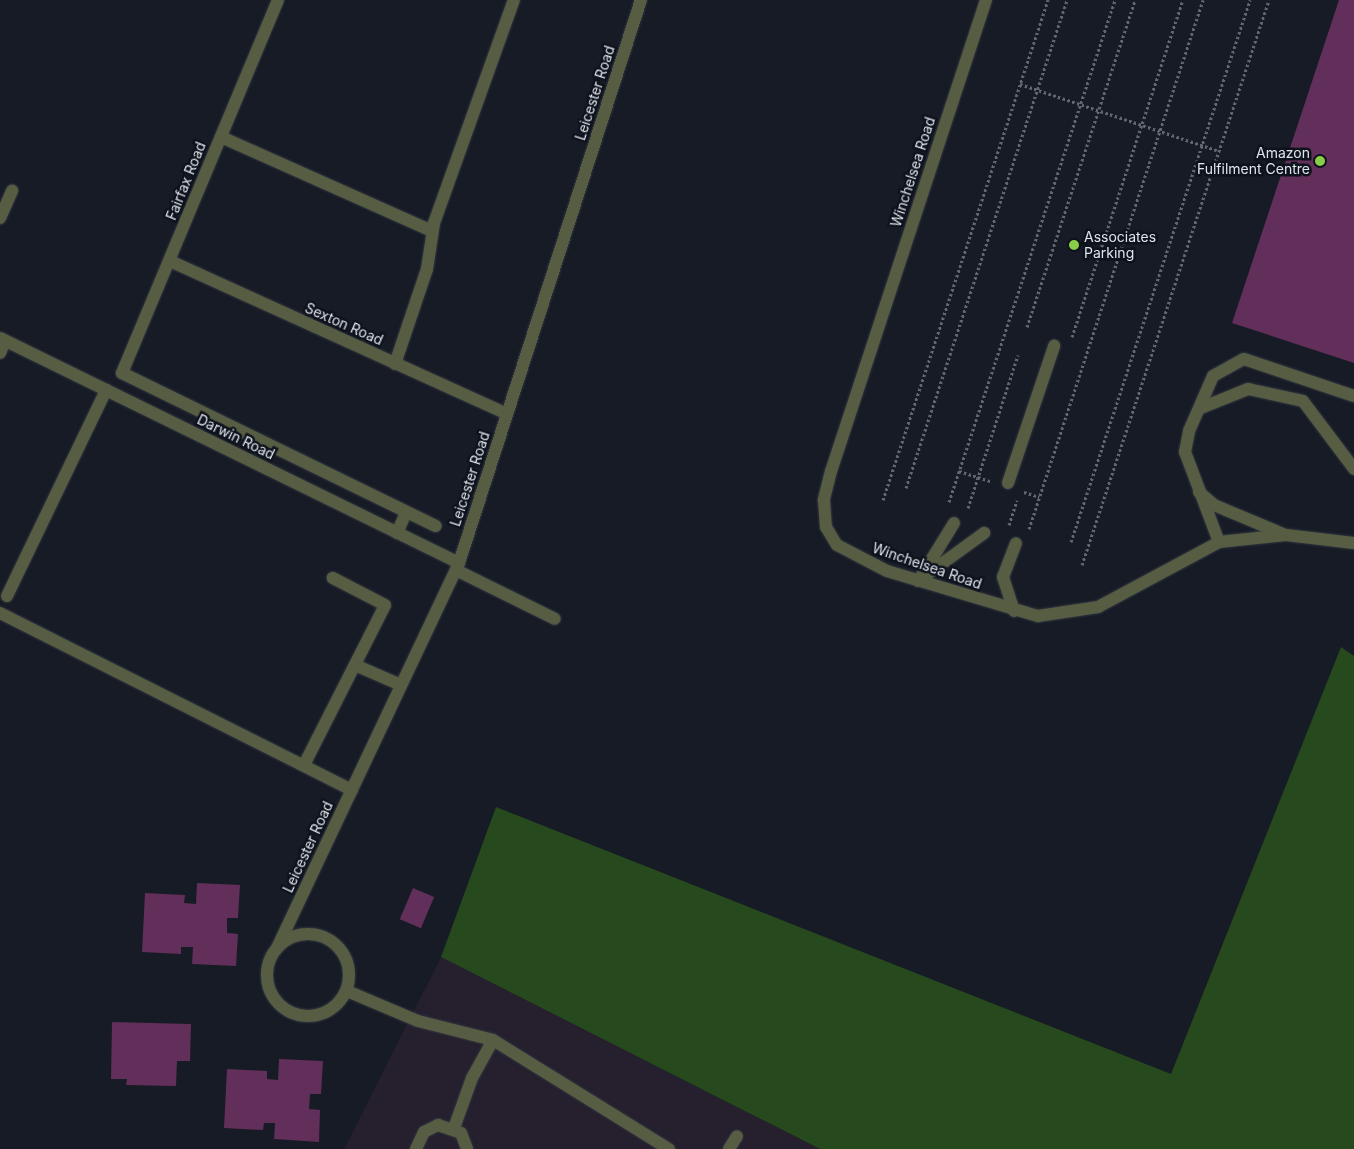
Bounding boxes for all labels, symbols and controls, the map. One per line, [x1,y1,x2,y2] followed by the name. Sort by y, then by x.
[572,44,618,142] street label: Leicester Road
[887,115,939,229] street label: Winchelsea Road
[163,139,209,223] street label: Fairfax Road
[1197,145,1310,178] place label: Amazon Fulfilment Centre
[1314,155,1326,167] marker: Amazon Fulfilment Centre
[1084,229,1156,262] place label: Associates Parking
[1068,239,1080,251] marker: Associates Parking
[302,299,386,349] street label: Sexton Road
[194,411,278,463] street label: Darwin Road
[447,430,493,528] street label: Leicester Road
[870,539,984,593] street label: Winchelsea Road
[280,799,336,895] street label: Leicester Road

